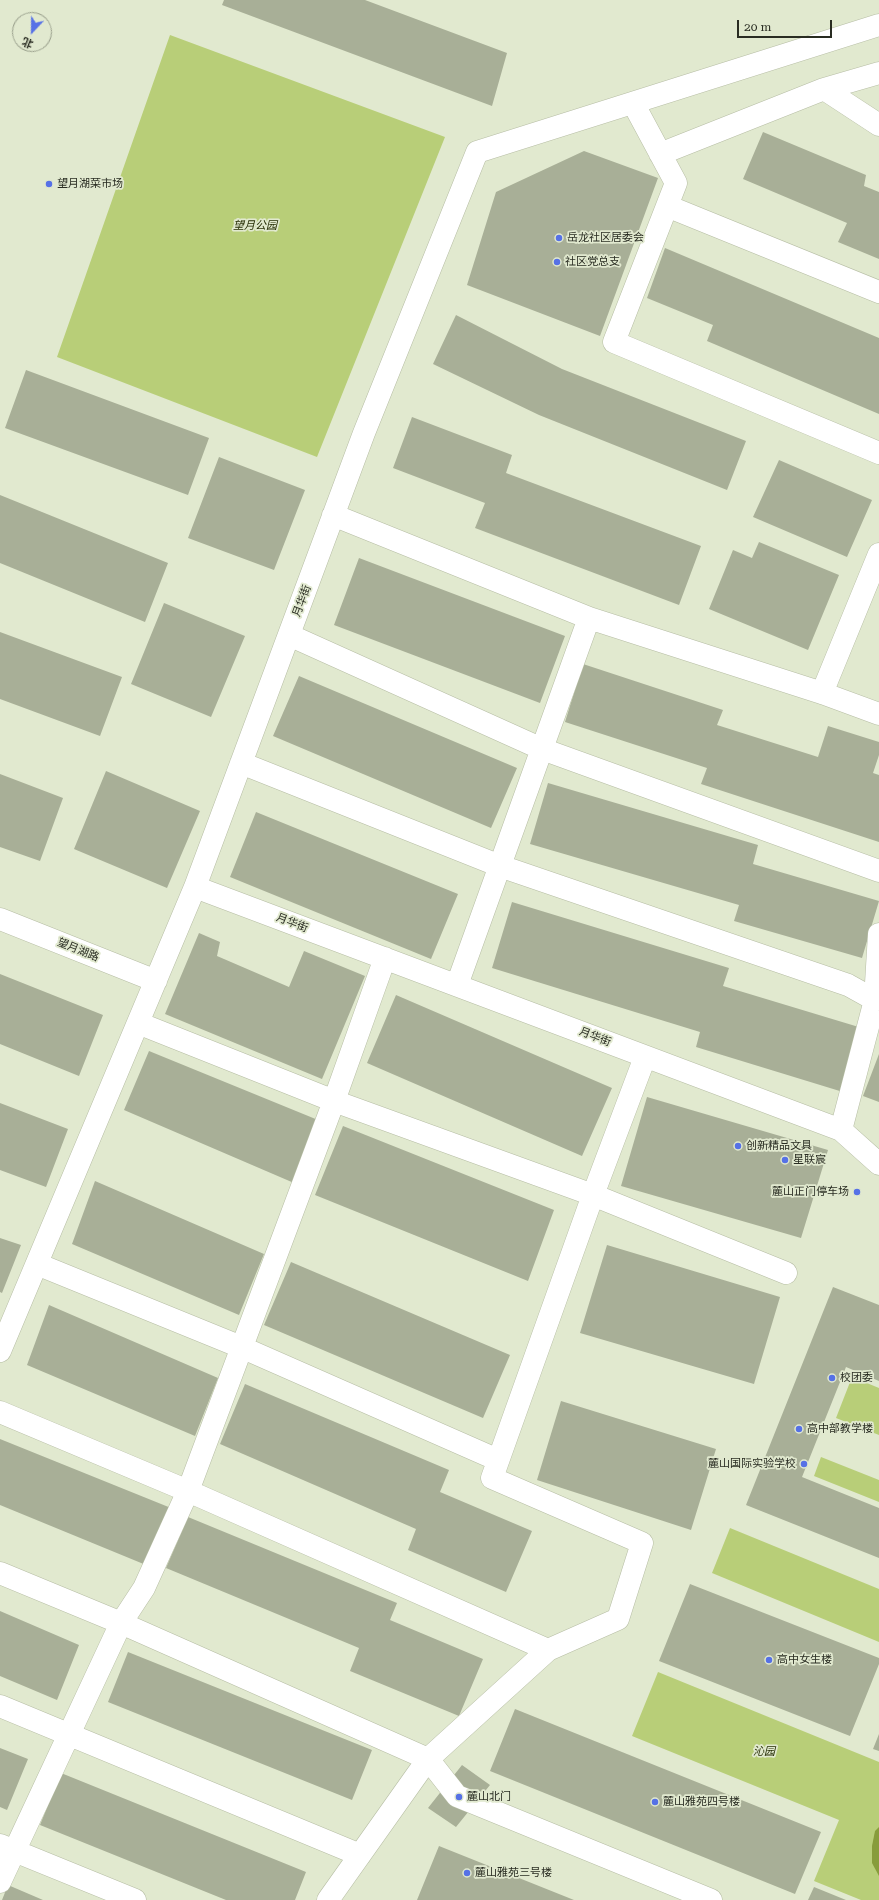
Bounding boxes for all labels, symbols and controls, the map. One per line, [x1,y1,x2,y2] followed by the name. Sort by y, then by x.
[12,12,52,52] north arrow
[739,12,834,38] scale bar
[744,20,771,34] text: 20 m
[20,35,35,51] text: 北
[57,177,123,191] place label: 望月湖菜市场
[44,179,54,189] marker: 望月湖菜市场
[233,219,277,233] park label: 望月公园
[567,231,644,245] place label: 岳龙社区居委会
[554,233,564,243] marker: 岳龙社区居委会
[565,255,620,269] place label: 社区党总支
[552,257,562,267] marker: 社区党总支
[290,583,314,619] street label: 月华街
[274,911,310,935] street label: 月华街
[55,936,101,964] street label: 望月湖路
[577,1025,613,1049] street label: 月华街
[746,1139,812,1153] place label: 创新精品文具
[733,1141,743,1151] marker: 创新精品文具
[793,1153,826,1167] place label: 星联宸
[780,1155,790,1165] marker: 星联宸
[772,1185,849,1199] place label: 麓山正门停车场
[852,1187,862,1197] marker: 麓山正门停车场
[840,1371,873,1385] place label: 校团委
[827,1373,837,1383] marker: 校团委
[807,1422,873,1436] place label: 高中部教学楼
[794,1424,804,1434] marker: 高中部教学楼
[708,1457,796,1471] place label: 麓山国际实验学校
[799,1459,809,1469] marker: 麓山国际实验学校
[777,1653,832,1667] place label: 高中女生楼
[764,1655,774,1665] marker: 高中女生楼
[753,1745,775,1759] park label: 沁园
[467,1790,511,1804] place label: 麓山北门
[454,1792,464,1802] marker: 麓山北门
[663,1795,740,1809] place label: 麓山雅苑四号楼
[650,1797,660,1807] marker: 麓山雅苑四号楼
[475,1866,552,1880] place label: 麓山雅苑三号楼
[462,1868,472,1878] marker: 麓山雅苑三号楼

